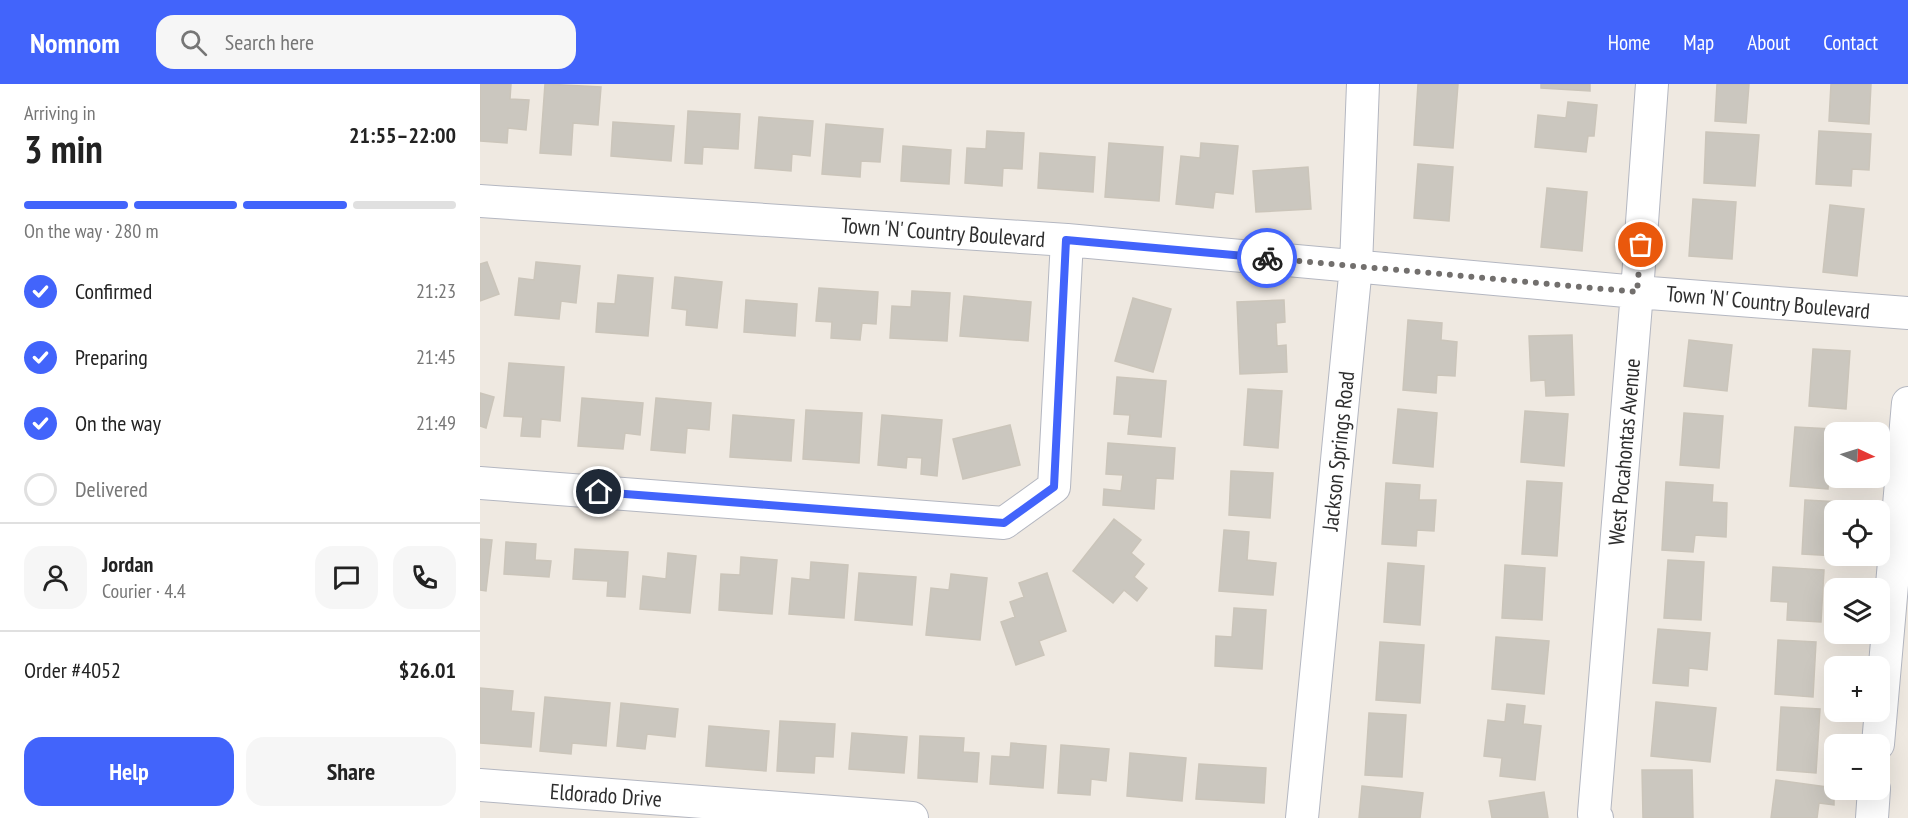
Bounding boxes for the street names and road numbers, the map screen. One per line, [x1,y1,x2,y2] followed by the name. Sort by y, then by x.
[840,211,1046,253] street label: Town 'N' Country Boulevard
[1665,279,1871,325] street label: Town 'N' Country Boulevard
[1602,357,1646,547] street label: West Pocahontas Avenue
[1316,370,1360,533] street label: Jackson Springs Road
[549,777,663,813] street label: Eldorado Drive

